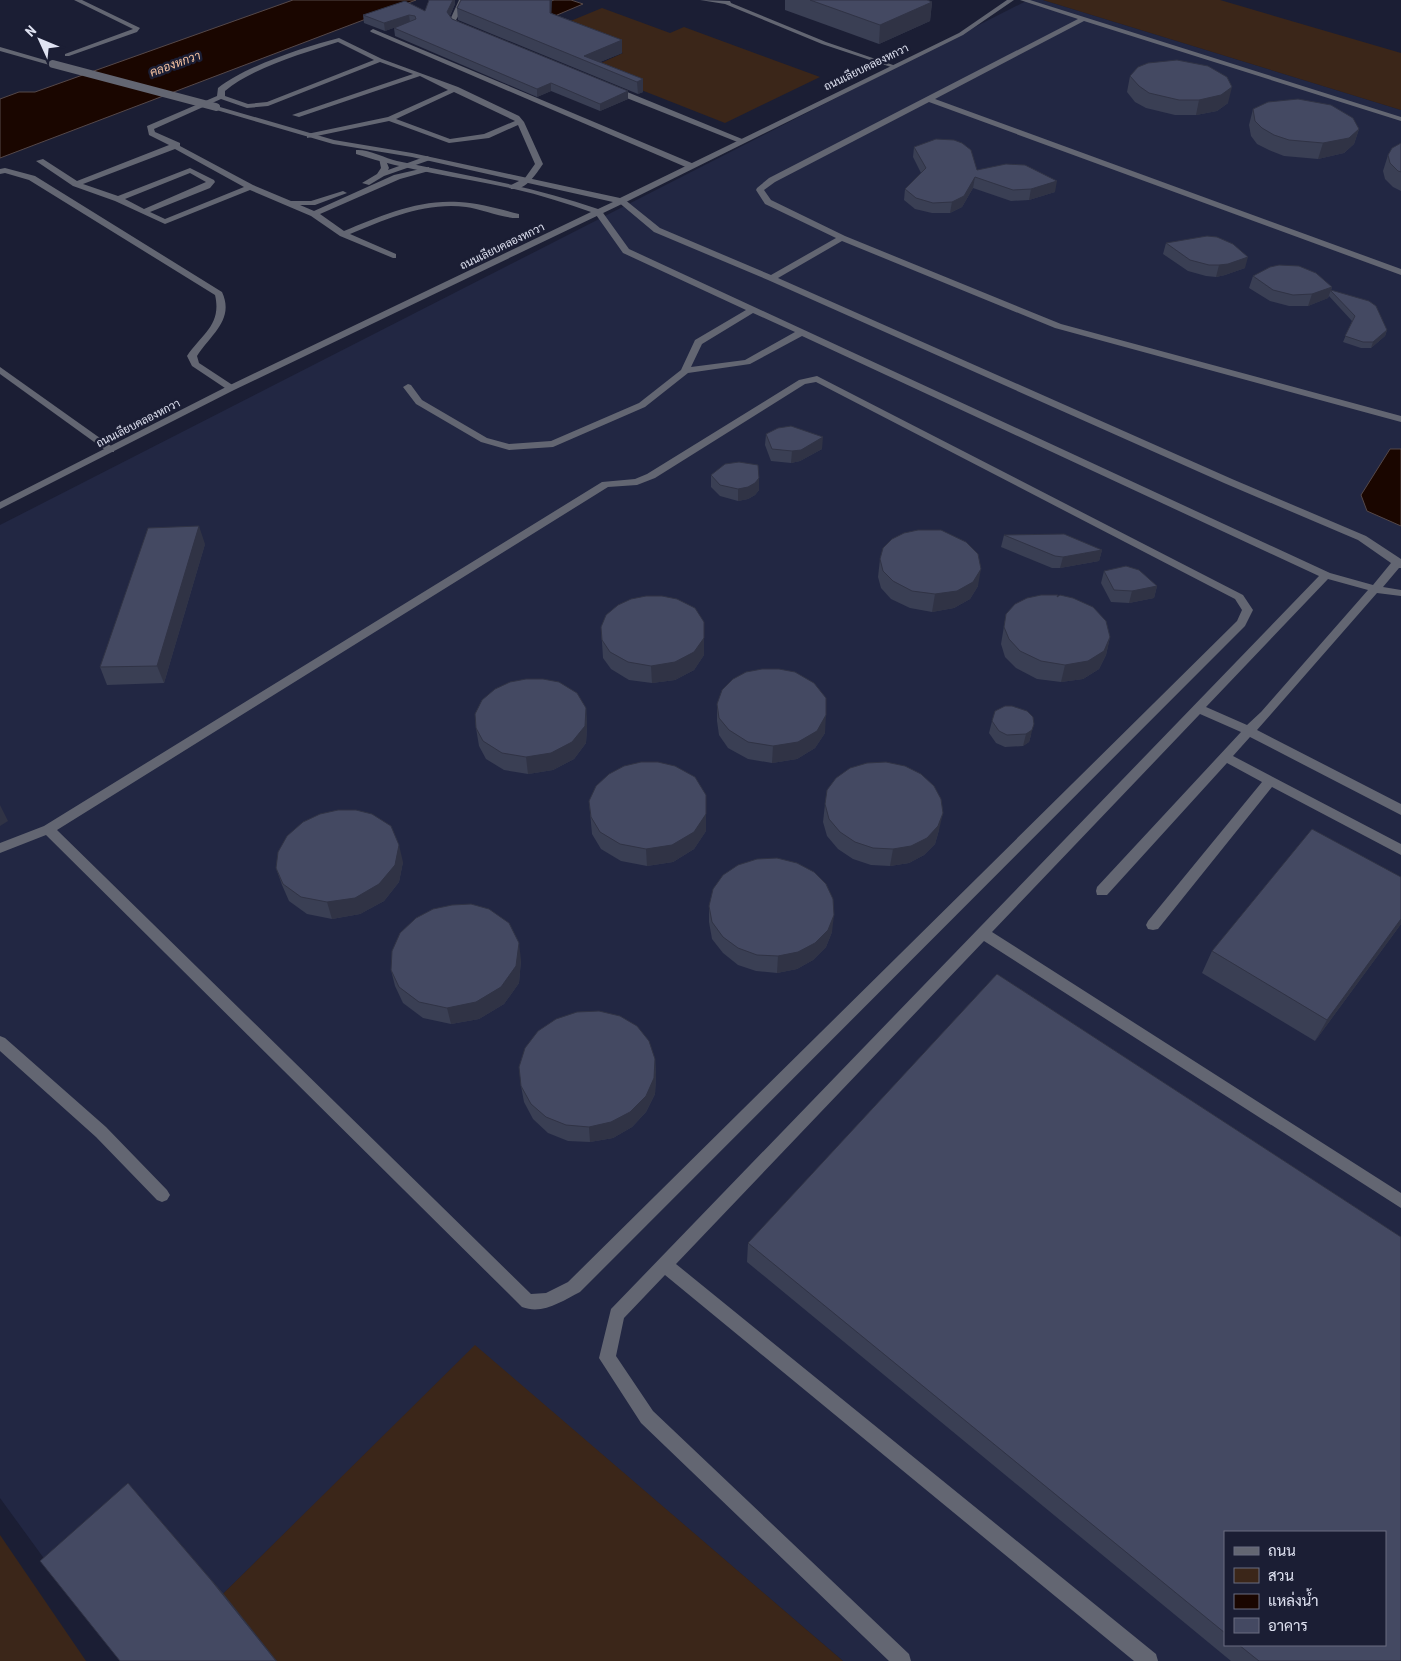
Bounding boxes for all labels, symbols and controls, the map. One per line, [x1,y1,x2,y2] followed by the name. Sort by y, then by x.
[15,15,65,65] north arrow
[22,22,39,40] text: N
[821,40,911,94] street label: ถนนเลียบคลองหกวา
[148,48,203,80] water label: คลองหกวา
[457,219,547,273] street label: ถนนเลียบคลองหกวา
[93,395,182,450] street label: ถนนเลียบคลองหกวา
[1224,1531,1386,1646] legend
[1268,1542,1296,1560] text: ถนน
[1268,1567,1294,1585] text: สวน
[1268,1588,1319,1610] text: แหล่งน้ำ
[1268,1617,1308,1635] text: อาคาร

